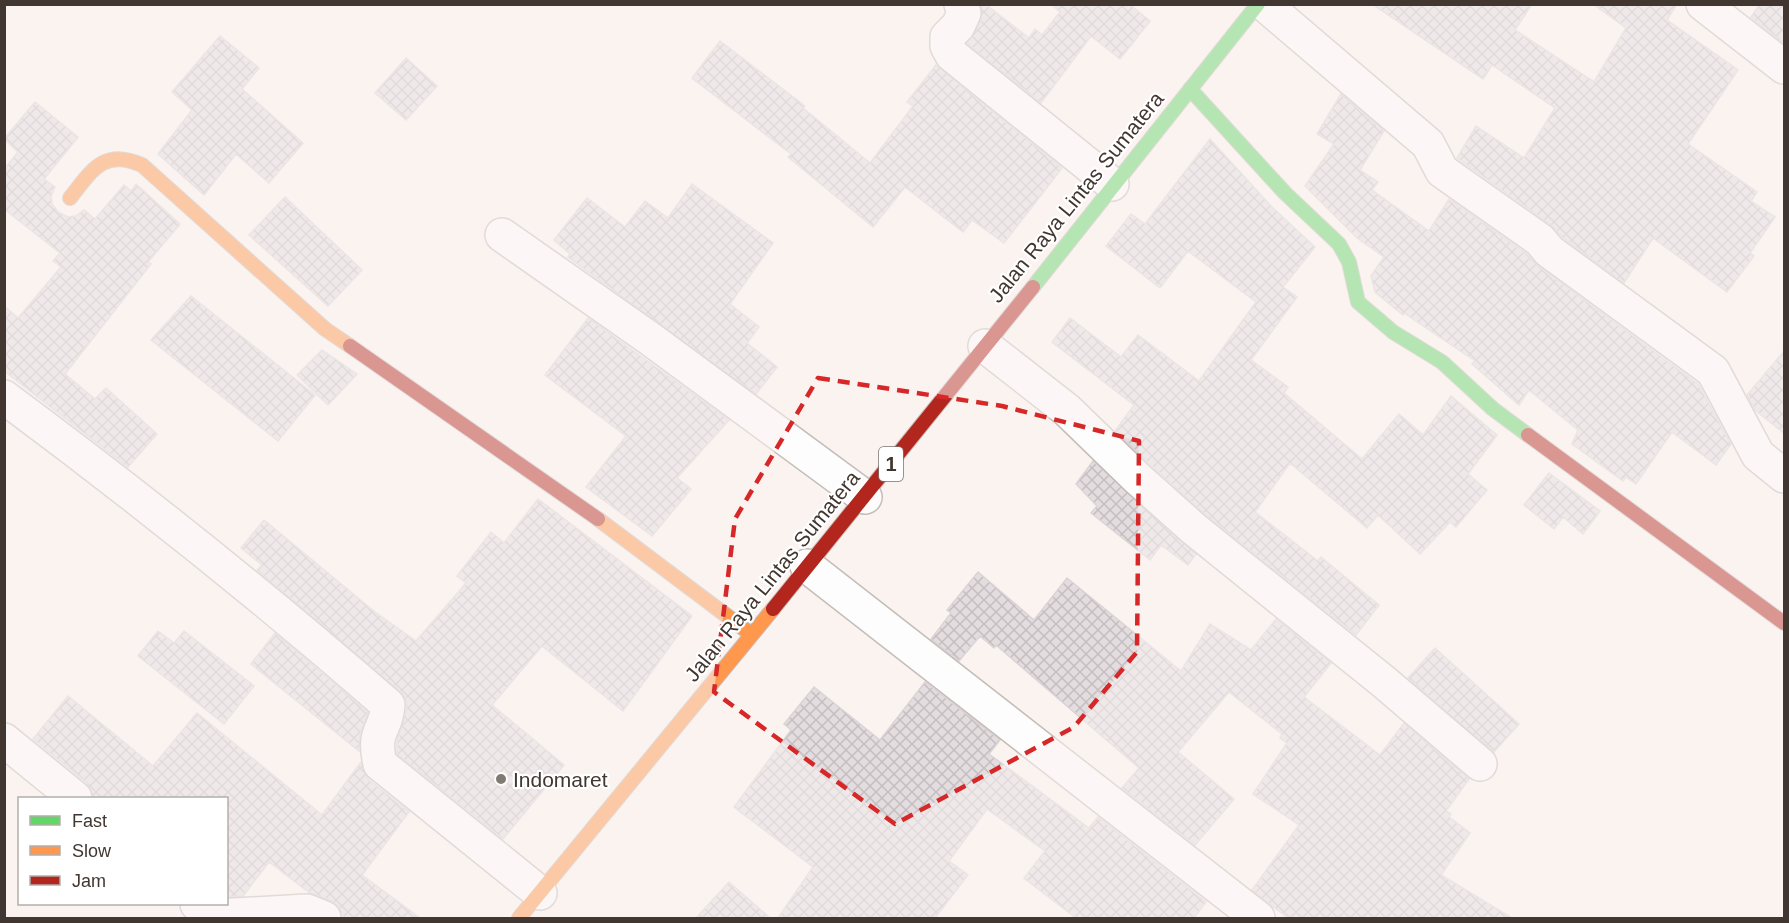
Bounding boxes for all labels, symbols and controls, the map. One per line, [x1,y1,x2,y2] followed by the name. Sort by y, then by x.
[984,87,1168,307] street label: Jalan Raya Lintas Sumatera
[879,447,903,481] road number: 1
[680,466,864,686] street label: Jalan Raya Lintas Sumatera
[513,768,608,791] place label: Indomaret
[494,772,508,786] marker: Indomaret
[18,797,228,905] legend
[72,811,107,831] text: Fast
[72,841,112,861] text: Slow
[72,871,106,891] text: Jam

